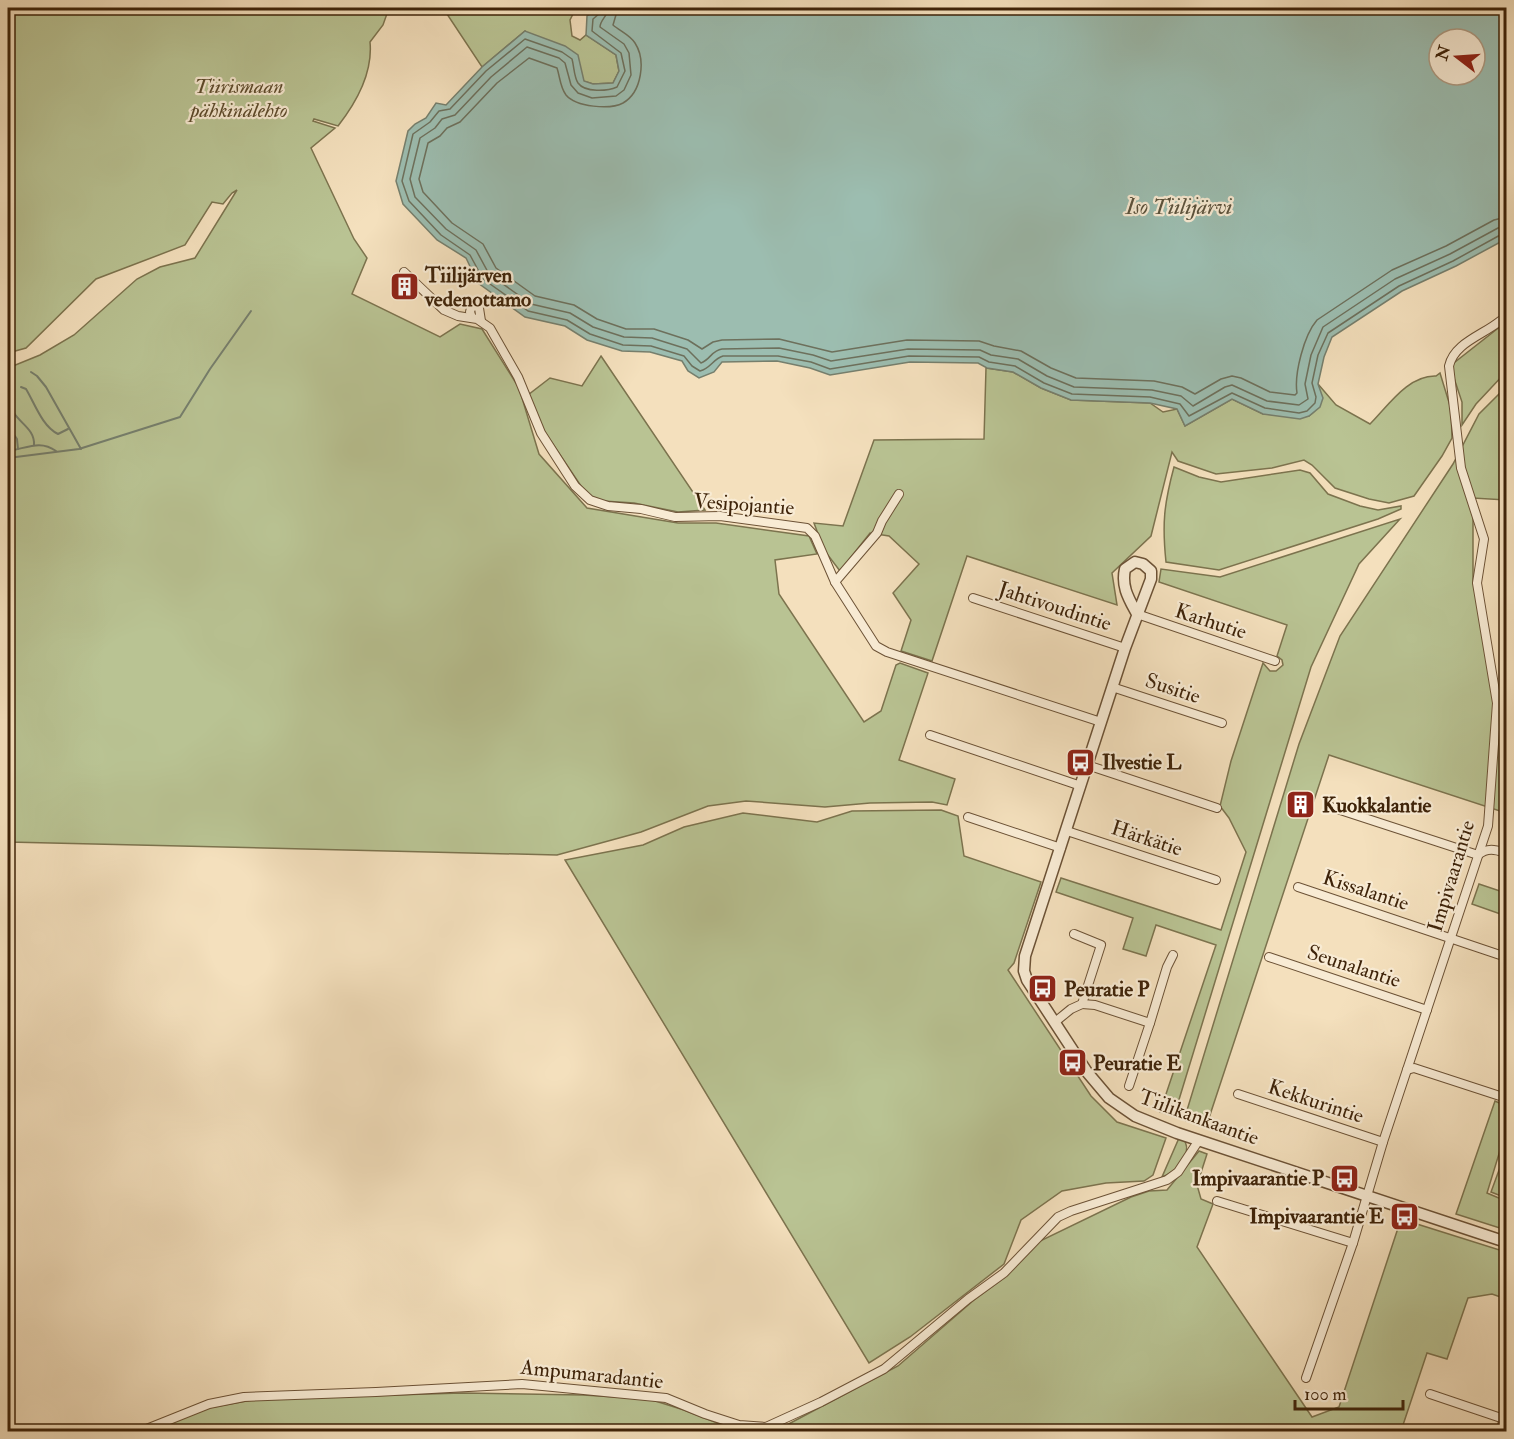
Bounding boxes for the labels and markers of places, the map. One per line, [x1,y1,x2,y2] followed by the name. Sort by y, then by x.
[424,262,531,313] place label: Tiilijärven vedenottamo
[388,271,420,303] building icon: Tiilijärven vedenottamo
[1065,746,1097,778] bus stop icon: Ilvestie L
[1102,749,1182,776] place label: Ilvestie L
[1285,789,1317,821] building icon: Kuokkalantie
[1322,792,1432,819] place label: Kuokkalantie
[1027,973,1059,1005] bus stop icon: Peuratie P
[1064,976,1150,1003] place label: Peuratie P
[1056,1047,1088,1079] bus stop icon: Peuratie E
[1093,1050,1181,1077] place label: Peuratie E
[1329,1162,1361,1194] bus stop icon: Impivaarantie P
[1192,1165,1325,1192] place label: Impivaarantie P
[1389,1200,1421,1232] bus stop icon: Impivaarantie E
[1249,1203,1384,1230] place label: Impivaarantie E

